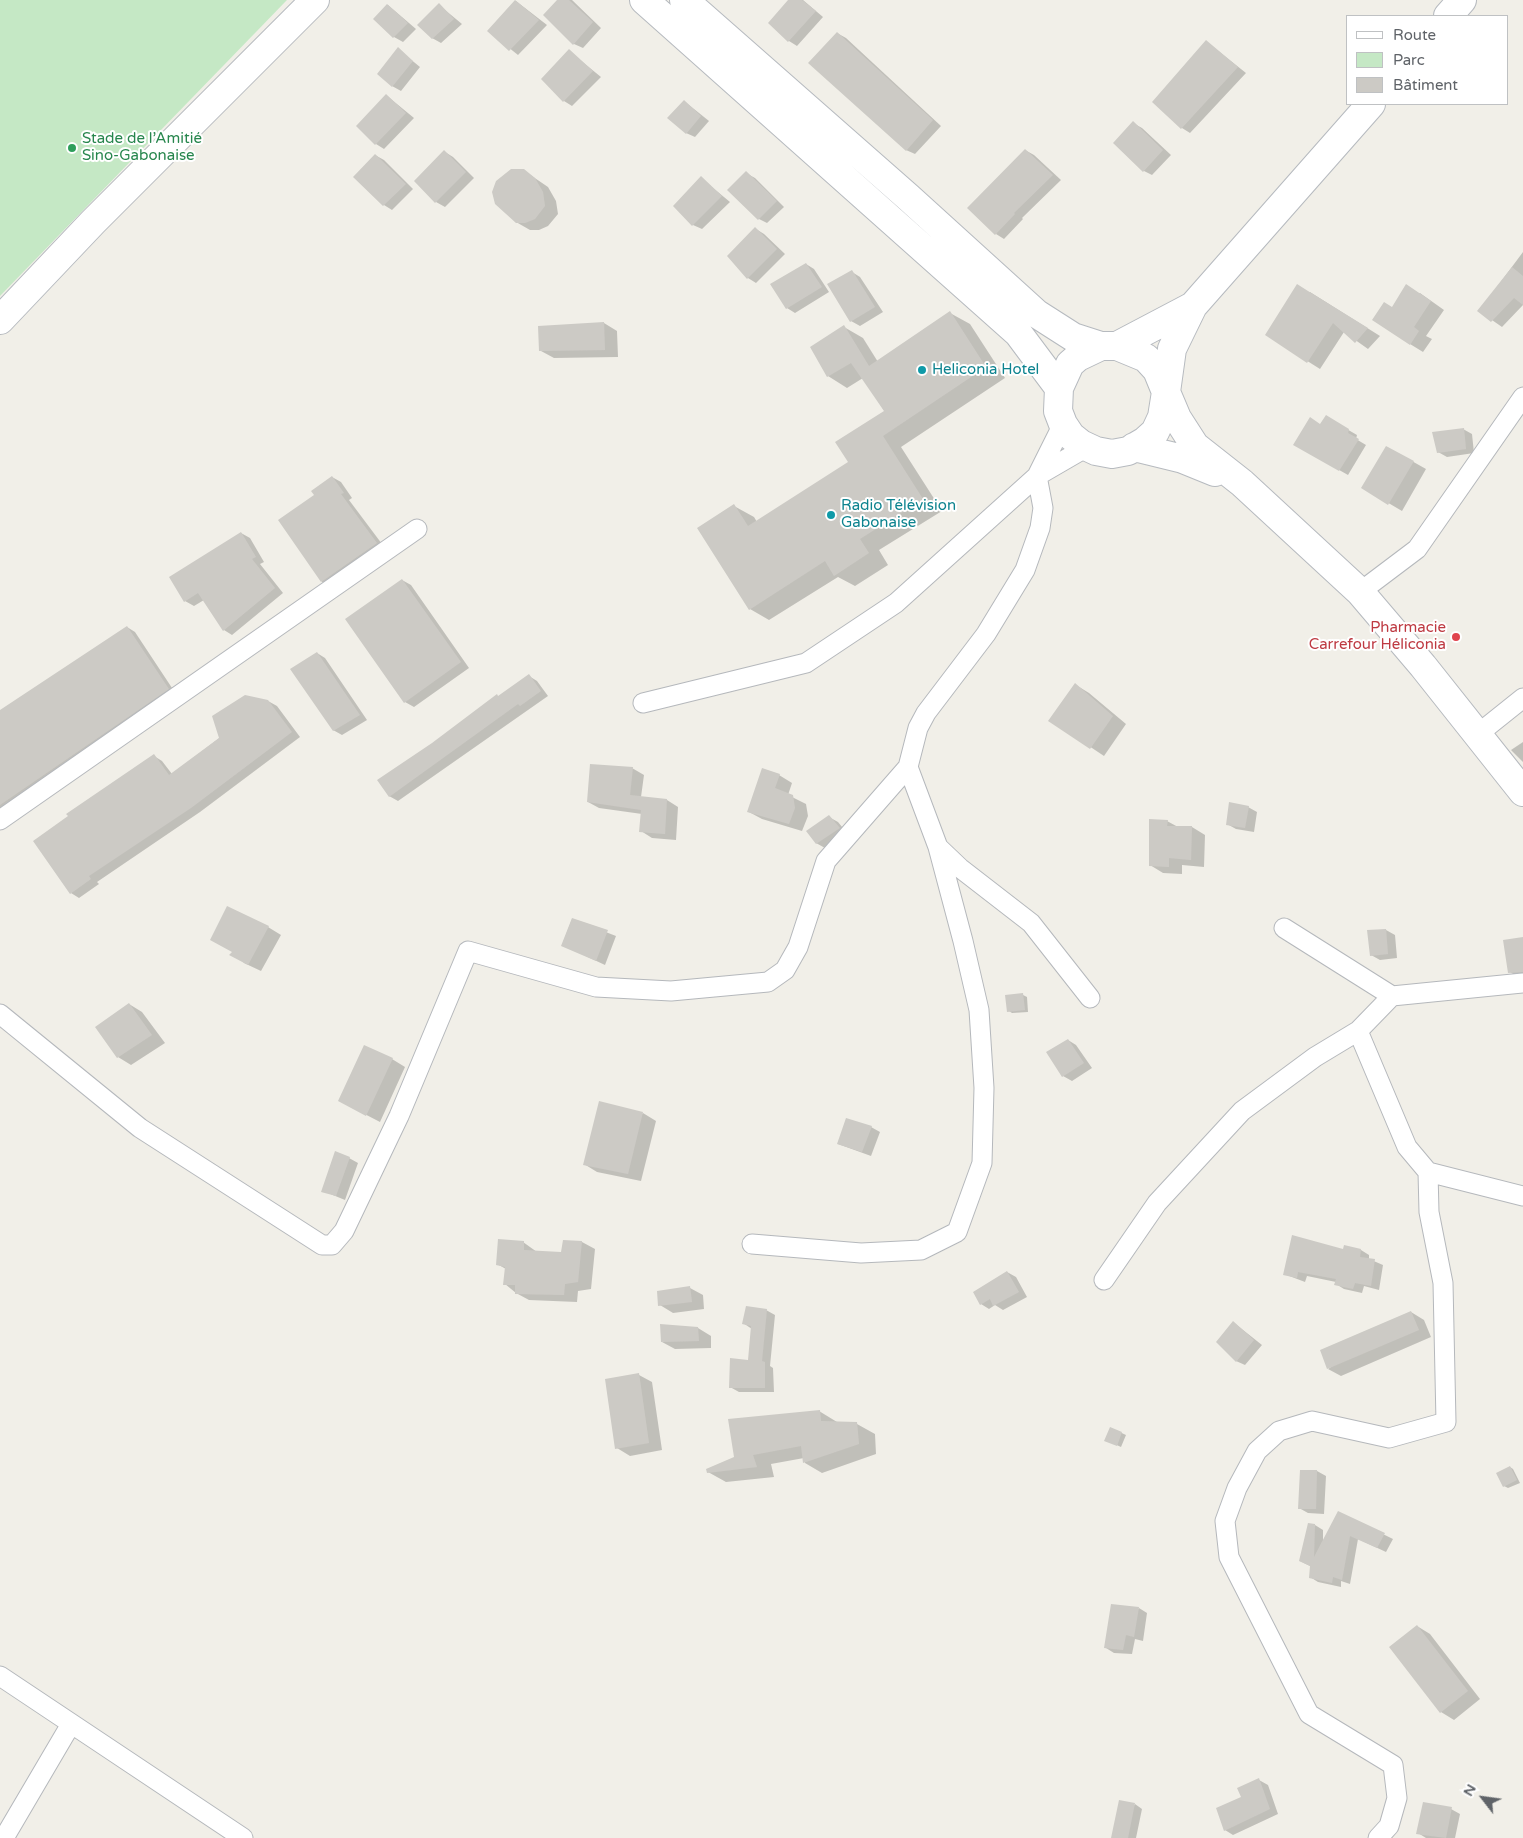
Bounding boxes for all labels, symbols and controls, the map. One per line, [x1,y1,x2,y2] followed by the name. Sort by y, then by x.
[1346,15,1508,105] legend
[1393,26,1436,44] text: Route
[1393,51,1425,69] text: Parc
[1393,76,1458,94] text: Bâtiment
[82,130,202,165] place label: Stade de l’Amitié Sino-Gabonaise
[66,142,78,154] marker: Stade de l’Amitié Sino-Gabonaise
[932,361,1039,379] place label: Heliconia Hotel
[916,364,928,376] marker: Heliconia Hotel
[841,497,956,532] place label: Radio Télévision Gabonaise
[825,509,837,521] marker: Radio Télévision Gabonaise
[1309,619,1446,654] place label: Pharmacie Carrefour Héliconia
[1450,631,1462,643] marker: Pharmacie Carrefour Héliconia
[1458,1773,1508,1823] north arrow
[1459,1781,1480,1799] text: N

